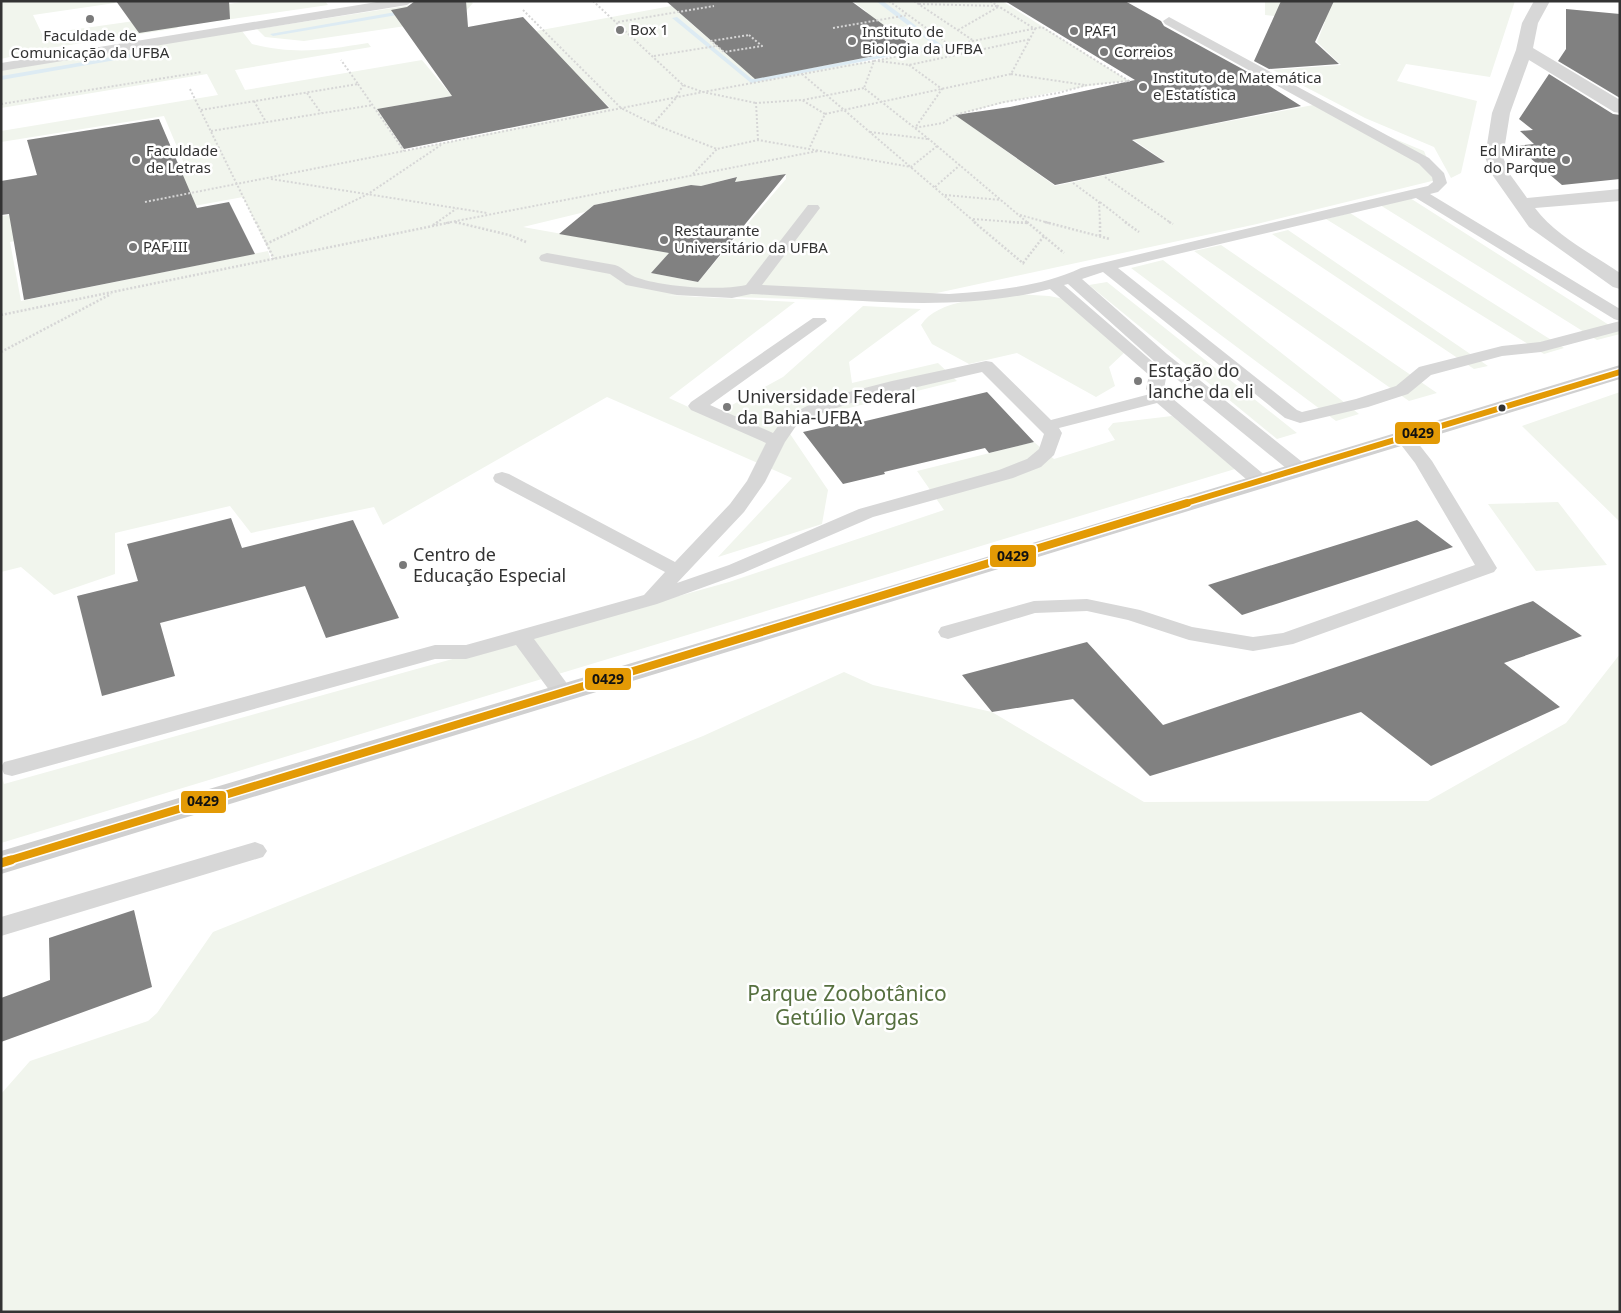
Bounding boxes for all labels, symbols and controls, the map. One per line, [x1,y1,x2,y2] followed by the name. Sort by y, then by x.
[84,13,96,25] marker: Faculdade de Comunicação da UFBA
[630,19,669,39] place label: Box 1
[1084,20,1118,40] place label: PAF1
[862,21,983,58] place label: Instituto de Biologia da UFBA
[614,24,626,36] marker: Box 1
[11,25,170,62] place label: Faculdade de Comunicação da UFBA
[1068,25,1080,37] marker: PAF1
[846,35,858,47] marker: Instituto de Biologia da UFBA
[1114,41,1173,61] place label: Correios
[1098,46,1110,58] marker: Correios
[1153,67,1322,104] place label: Instituto de Matemática e Estatística
[1137,81,1149,93] marker: Instituto de Matemática e Estatística
[146,140,218,177] place label: Faculdade de Letras
[1480,140,1556,177] place label: Ed Mirante do Parque
[130,154,142,166] marker: Faculdade de Letras
[1560,154,1572,166] marker: Ed Mirante do Parque
[674,220,828,257] place label: Restaurante Universitário da UFBA
[658,234,670,246] marker: Restaurante Universitário da UFBA
[143,236,188,256] place label: PAF III
[127,241,139,253] marker: PAF III
[1148,358,1254,403] place label: Estação do lanche da eli
[1132,375,1144,387] marker: Estação do lanche da eli
[737,384,916,429] place label: Universidade Federal da Bahia-UFBA
[721,401,733,413] marker: Universidade Federal da Bahia-UFBA
[1497,403,1507,413] unlabelled marker
[1394,421,1441,445] line badge: 0429
[1402,423,1434,442] text: 0429
[413,542,566,587] place label: Centro de Educação Especial
[989,544,1037,568] line badge: 0429
[997,546,1029,565] text: 0429
[397,559,409,571] marker: Centro de Educação Especial
[584,667,632,691] line badge: 0429
[592,669,624,688] text: 0429
[180,790,227,814] line badge: 0429
[187,791,219,810] text: 0429
[747,979,947,1031] park label: Parque Zoobotânico Getúlio Vargas

